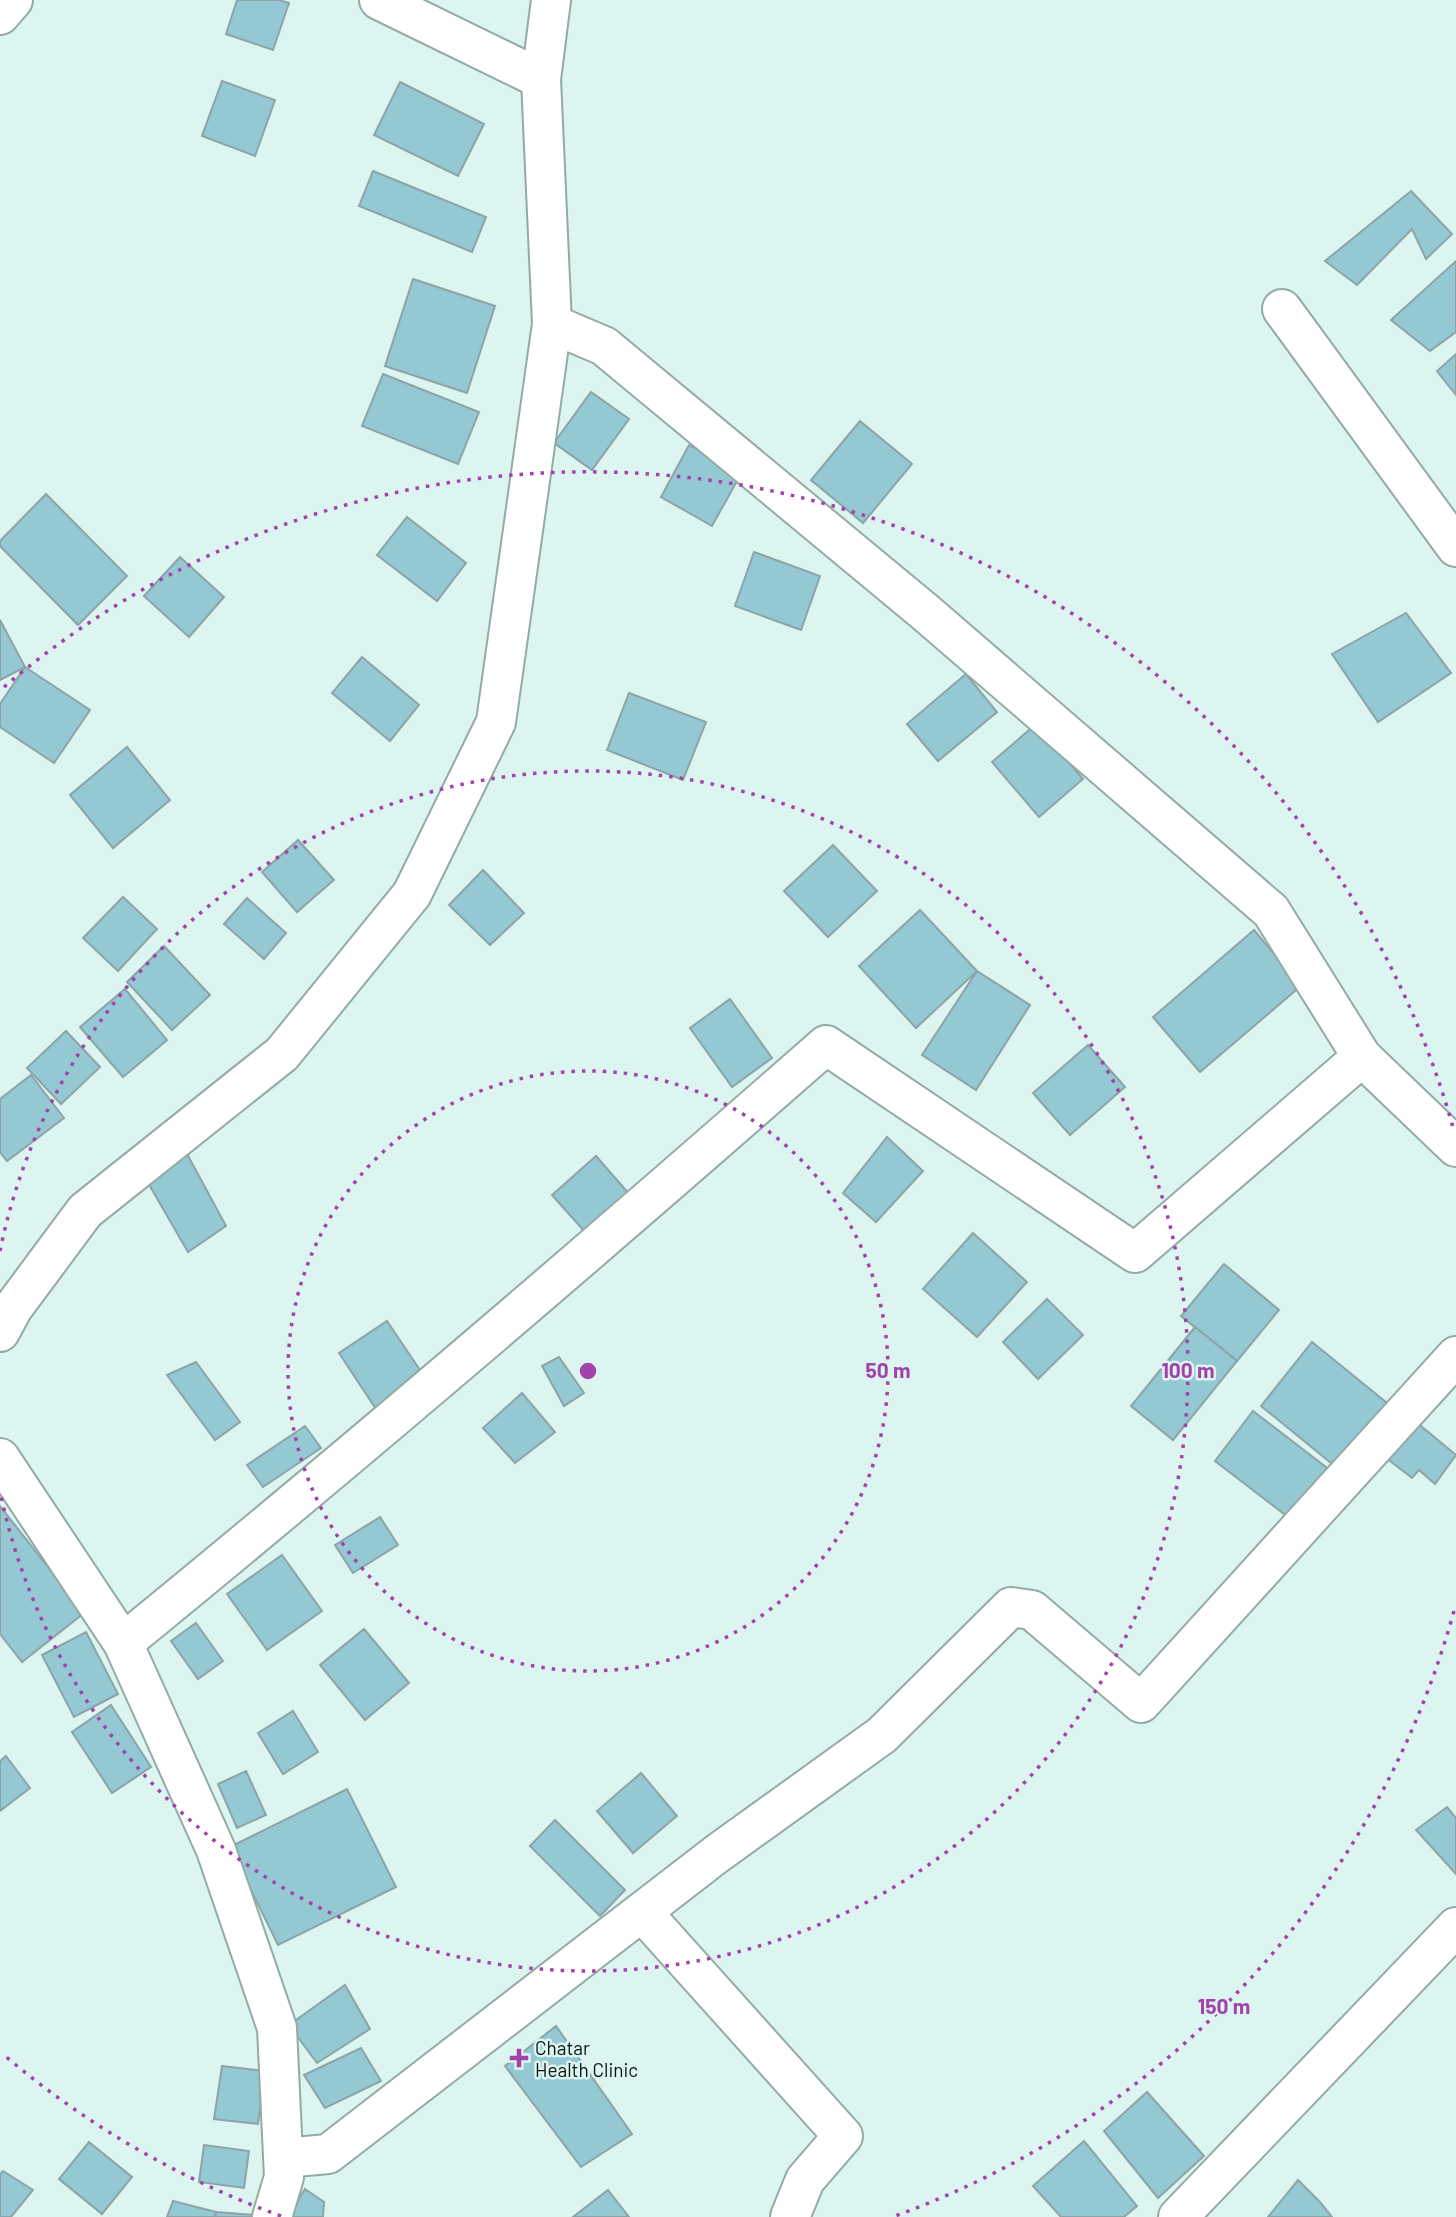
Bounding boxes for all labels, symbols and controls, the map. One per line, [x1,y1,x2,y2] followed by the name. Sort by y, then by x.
[865,1357,911,1382] text: 50 m
[1161,1357,1215,1382] text: 100 m
[576,1359,600,1383] centre of rings
[1198,1993,1250,2018] text: 150 m
[535,2036,638,2081] place label: Chatar Health Clinic
[509,2048,529,2068] marker: Chatar Health Clinic

